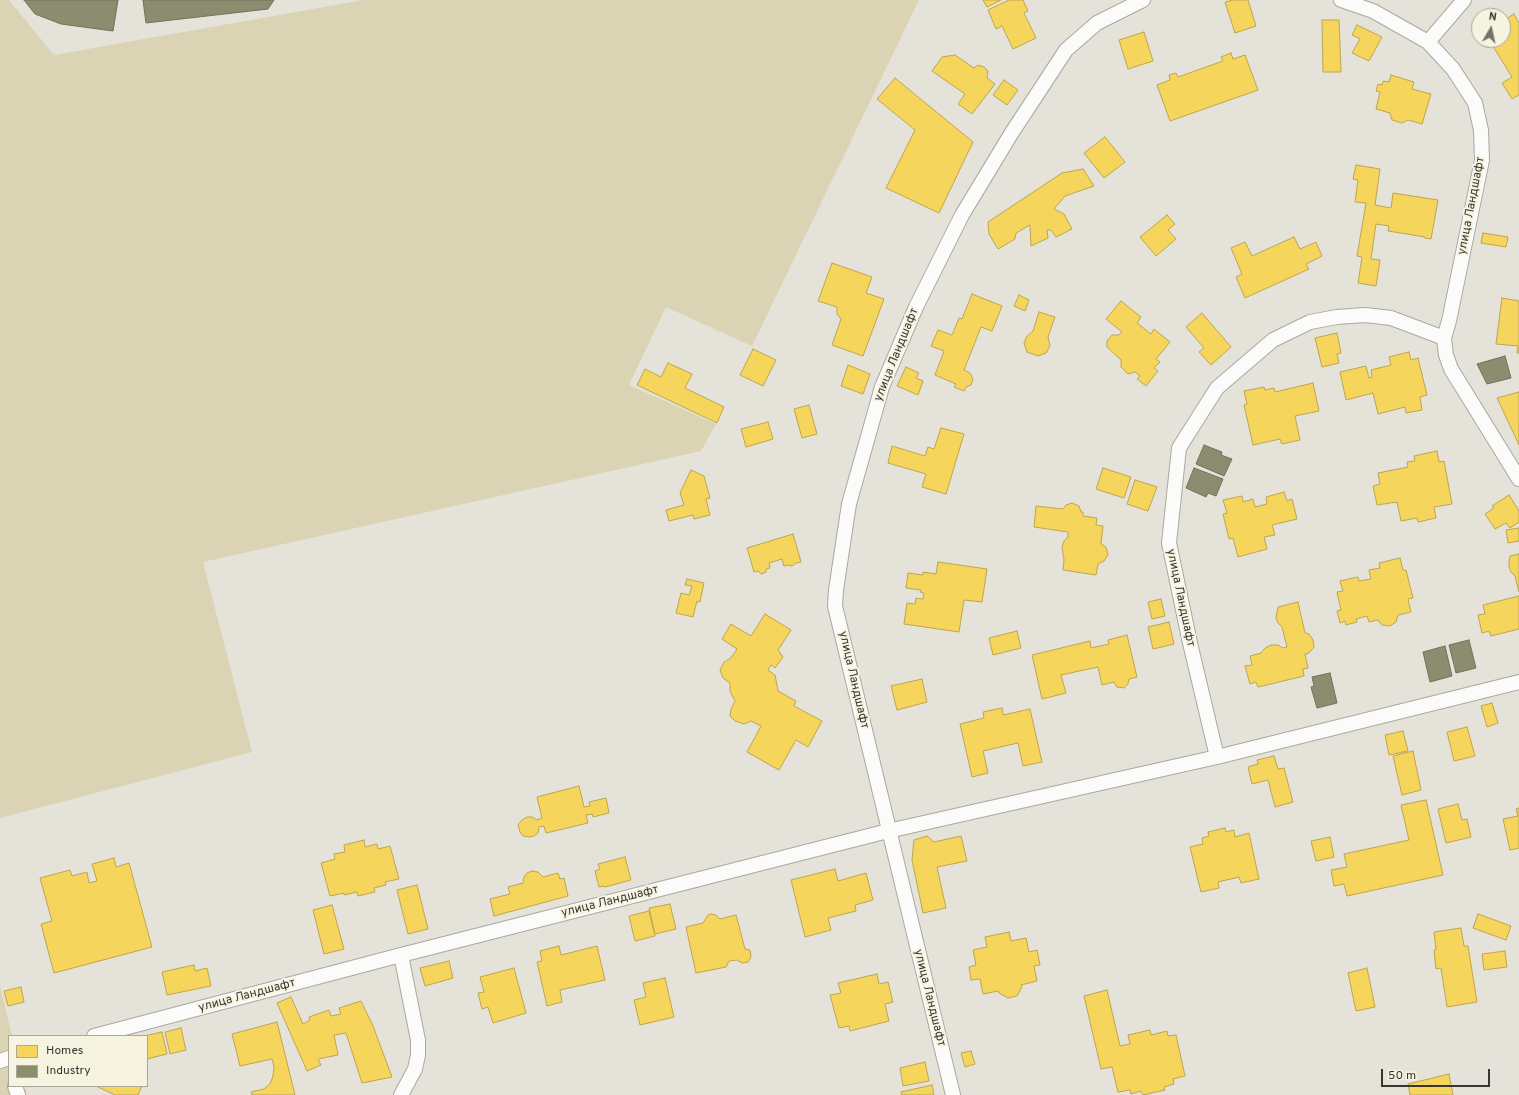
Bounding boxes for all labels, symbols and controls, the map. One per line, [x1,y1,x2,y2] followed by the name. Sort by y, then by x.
[1471,8,1511,48] north arrow
[1488,10,1498,25] text: N
[1455,156,1489,256] street label: улица Ландшафт
[872,306,922,404] street label: улица Ландшафт
[1163,548,1197,648] street label: улица Ландшафт
[835,630,871,730] street label: улица Ландшафт
[560,883,660,921] street label: улица Ландшафт
[910,948,948,1048] street label: улица Ландшафт
[197,976,297,1016] street label: улица Ландшафт
[8,1035,148,1087] legend
[46,1043,83,1059] text: Homes
[1383,1061,1492,1087] scale bar
[46,1063,91,1079] text: Industry
[1388,1068,1416,1084] text: 50 m

